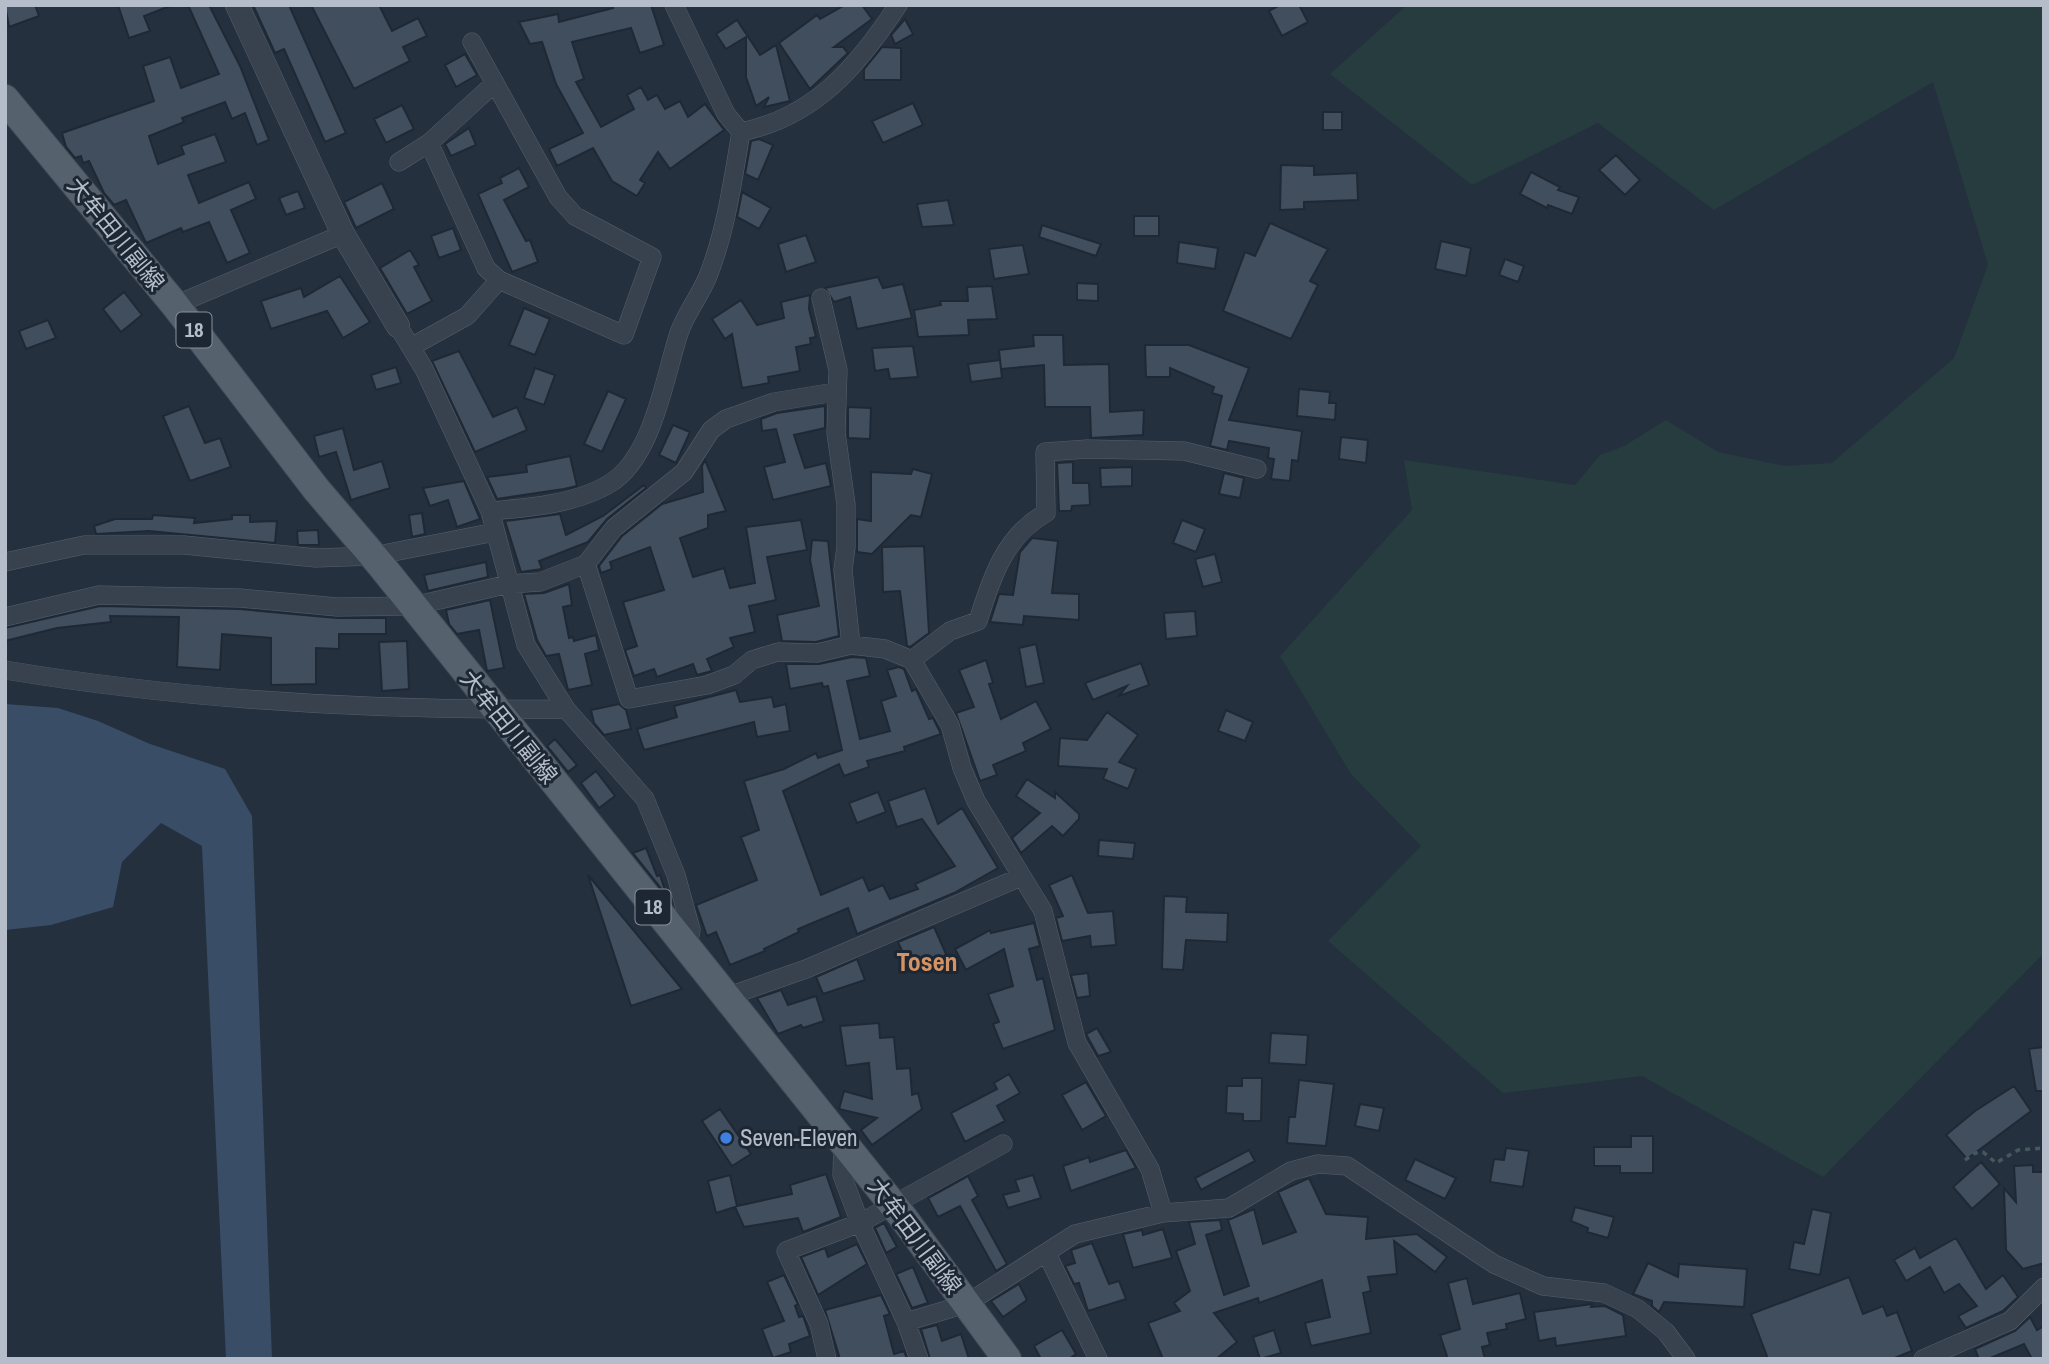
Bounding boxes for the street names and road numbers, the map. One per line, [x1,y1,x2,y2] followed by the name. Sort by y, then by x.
[61,170,172,297] street label: 大牟田川副線
[176,312,212,348] road number: 18
[454,663,565,790] street label: 大牟田川副線
[636,890,670,925] road number: 18
[861,1171,969,1300] street label: 大牟田川副線

